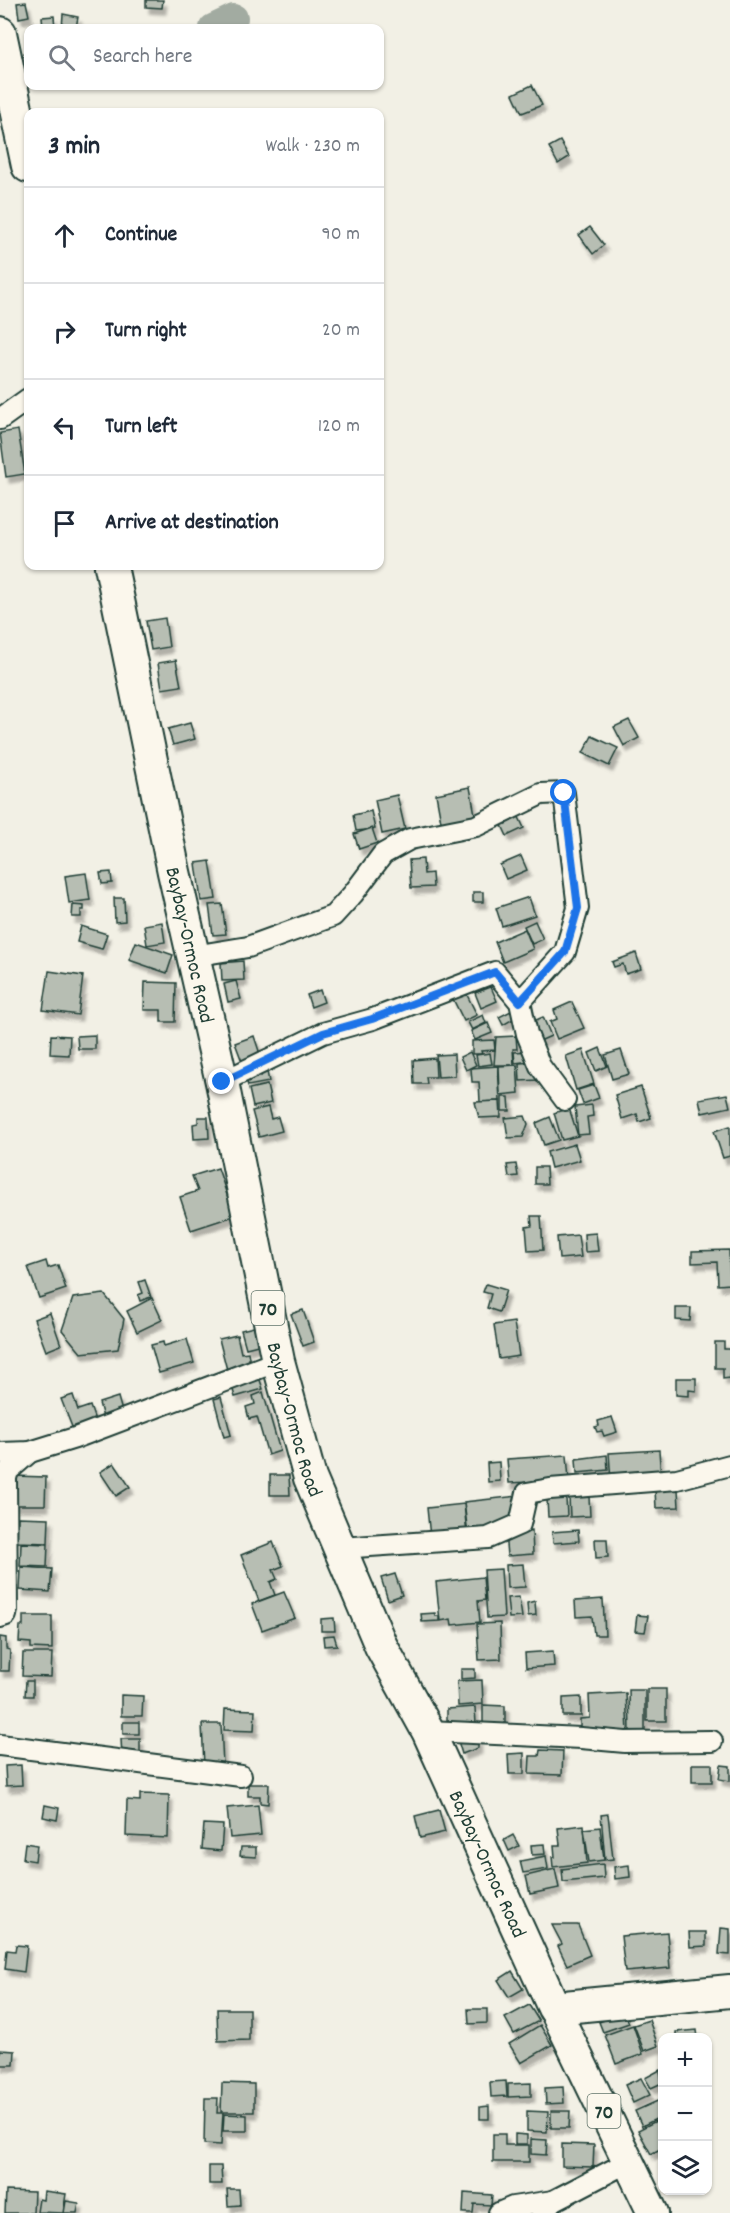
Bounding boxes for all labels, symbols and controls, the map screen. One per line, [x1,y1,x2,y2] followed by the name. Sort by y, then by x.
[24,24,384,90] search box
[45,41,78,74] icon: search
[93,42,192,73] text: Search here
[48,129,100,166] text: 3 min
[266,133,360,161] text: Walk · 230 m
[48,219,81,252] icon: ahead
[105,220,177,251] text: Continue
[322,221,360,249] text: 90 m
[48,315,81,348] icon: right
[105,316,187,347] text: Turn right
[322,317,360,345] text: 20 m
[48,411,81,444] icon: left
[105,412,177,443] text: Turn left
[318,413,360,441] text: 120 m
[48,507,81,540] icon: arrive
[105,508,279,539] text: Arrive at destination
[550,779,576,805] route start
[155,865,220,1026] street label: Baybay-Ormoc Road
[208,1068,234,1094] route end
[252,1291,284,1325] road number: 70
[257,1340,328,1502] street label: Baybay-Ormoc Road
[439,1786,532,1944] street label: Baybay-Ormoc Road
[658,2033,712,2195] map controls
[658,2033,712,2087] button: +
[658,2087,712,2141] button: −
[588,2094,620,2128] road number: 70
[658,2141,712,2195] button: layers

